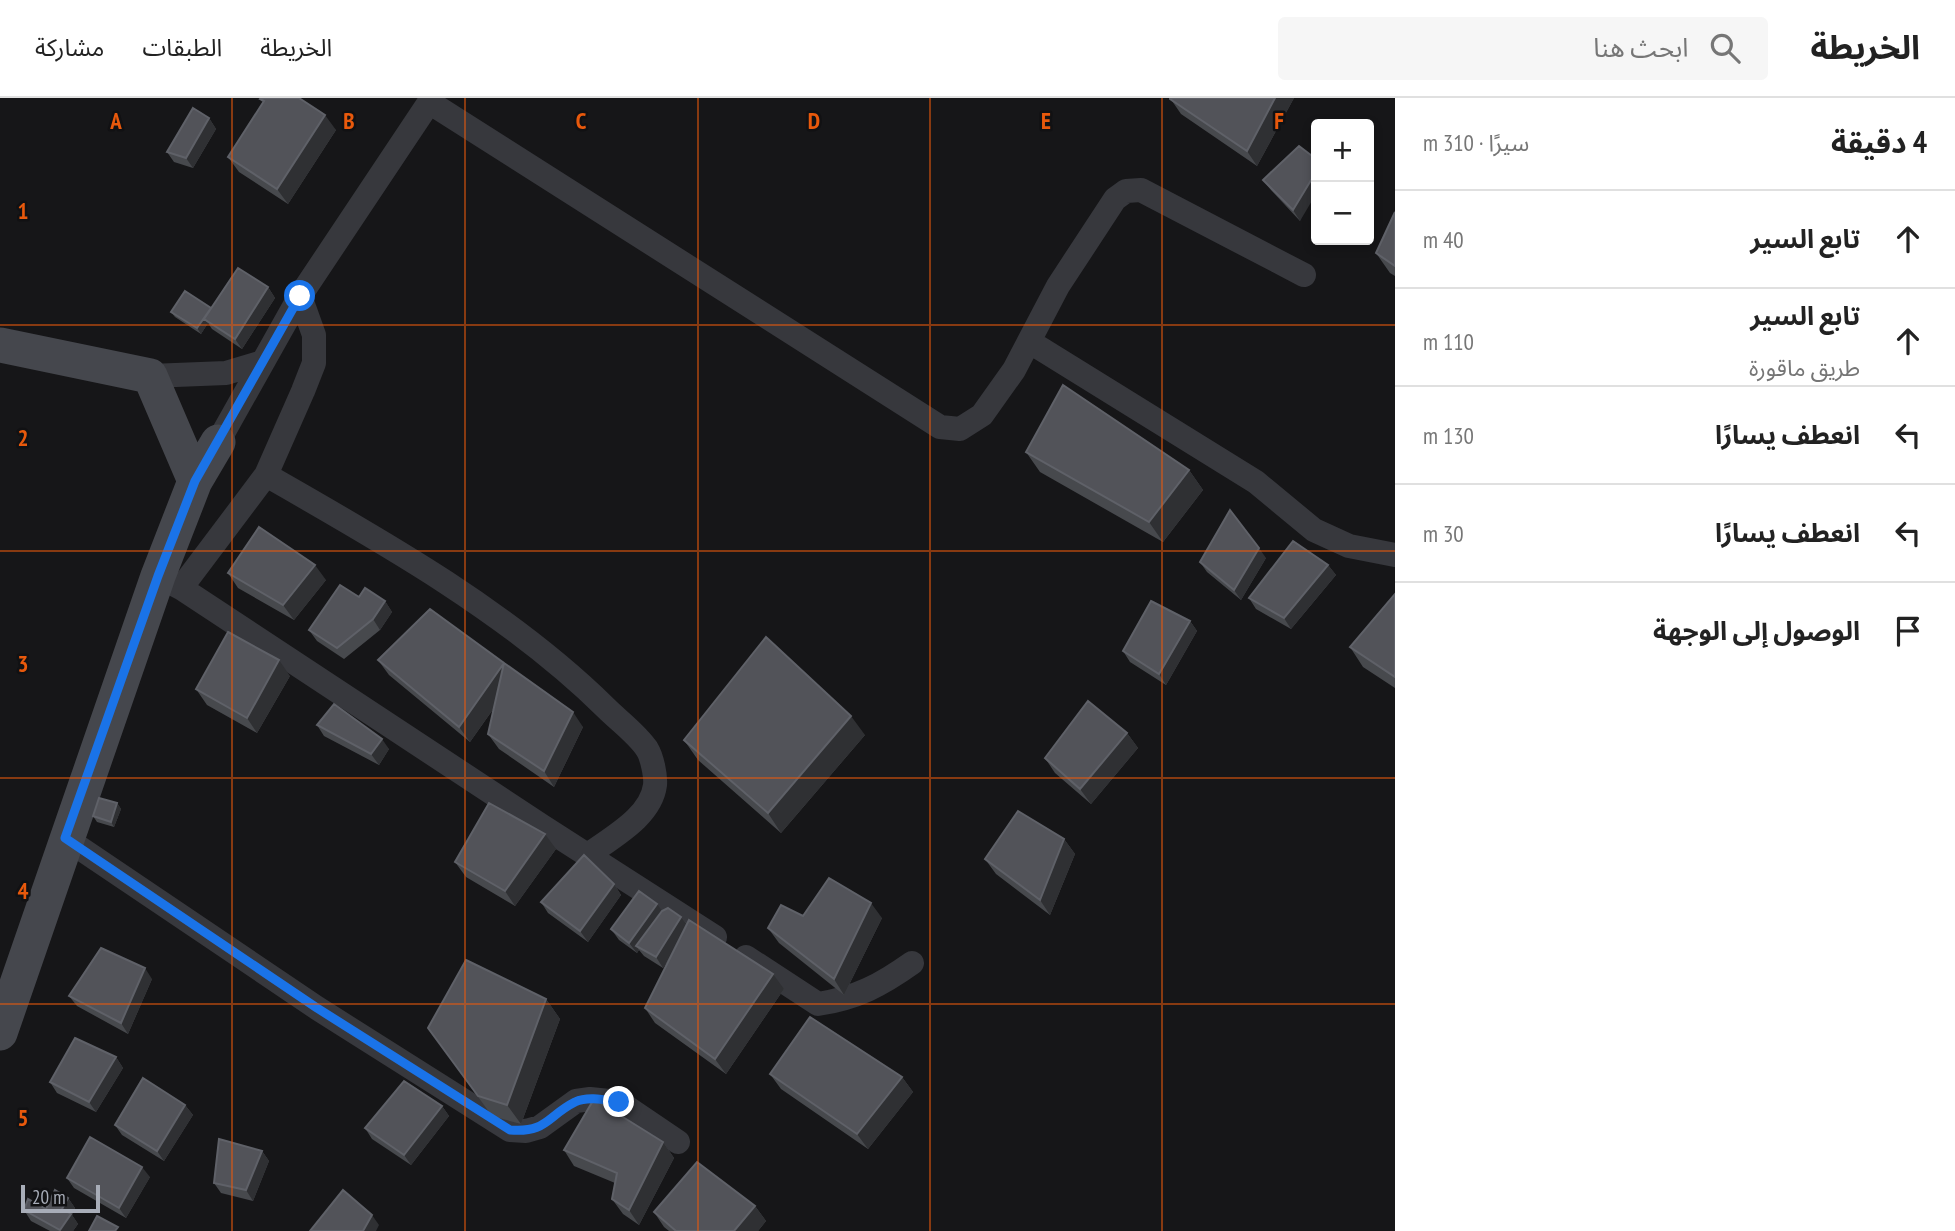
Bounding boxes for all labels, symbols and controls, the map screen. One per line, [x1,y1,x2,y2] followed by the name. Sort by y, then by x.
[1278,17,1768,80] search box
[1810,25,1920,68] text: الخريطة
[1706,29,1744,67] icon: search
[1593,31,1688,64] text: ابحث هنا
[35,32,104,63] text: مشاركة
[142,32,222,63] text: الطبقات
[260,32,332,63] text: الخريطة
[109,106,122,135] text: A
[343,106,355,135] text: B
[576,106,587,135] text: C
[808,106,820,135] text: D
[1041,106,1051,135] text: E
[1274,106,1284,135] text: F
[1311,119,1374,245] map controls
[1311,119,1374,182] button: +
[1831,122,1927,161] text: 4 دقيقة
[1423,128,1529,157] text: سيرًا · 310 m
[1311,182,1374,245] button: −
[18,196,29,225] text: 1
[1889,220,1927,258] icon: ahead
[1750,222,1860,255] text: تابع السير
[1423,225,1464,254] text: 40 m
[284,280,315,311] route start
[1750,299,1860,332] text: تابع السير
[1889,322,1927,360] icon: ahead
[1423,327,1474,356] text: 110 m
[1749,353,1860,382] text: طريق ماقورة
[1889,416,1927,454] icon: left
[1715,418,1860,451] text: انعطف يسارًا
[1423,421,1474,450] text: 130 m
[18,423,29,452] text: 2
[1889,514,1927,552] icon: left
[1715,516,1860,549] text: انعطف يسارًا
[1423,519,1464,548] text: 30 m
[1889,612,1927,650] icon: arrive
[1653,614,1860,647] text: الوصول إلى الوجهة
[18,649,29,678] text: 3
[18,876,29,905] text: 4
[603,1086,634,1117] route end
[18,1103,29,1132] text: 5
[21,1182,100,1214] scale bar
[32,1185,66,1209] text: 20 m

